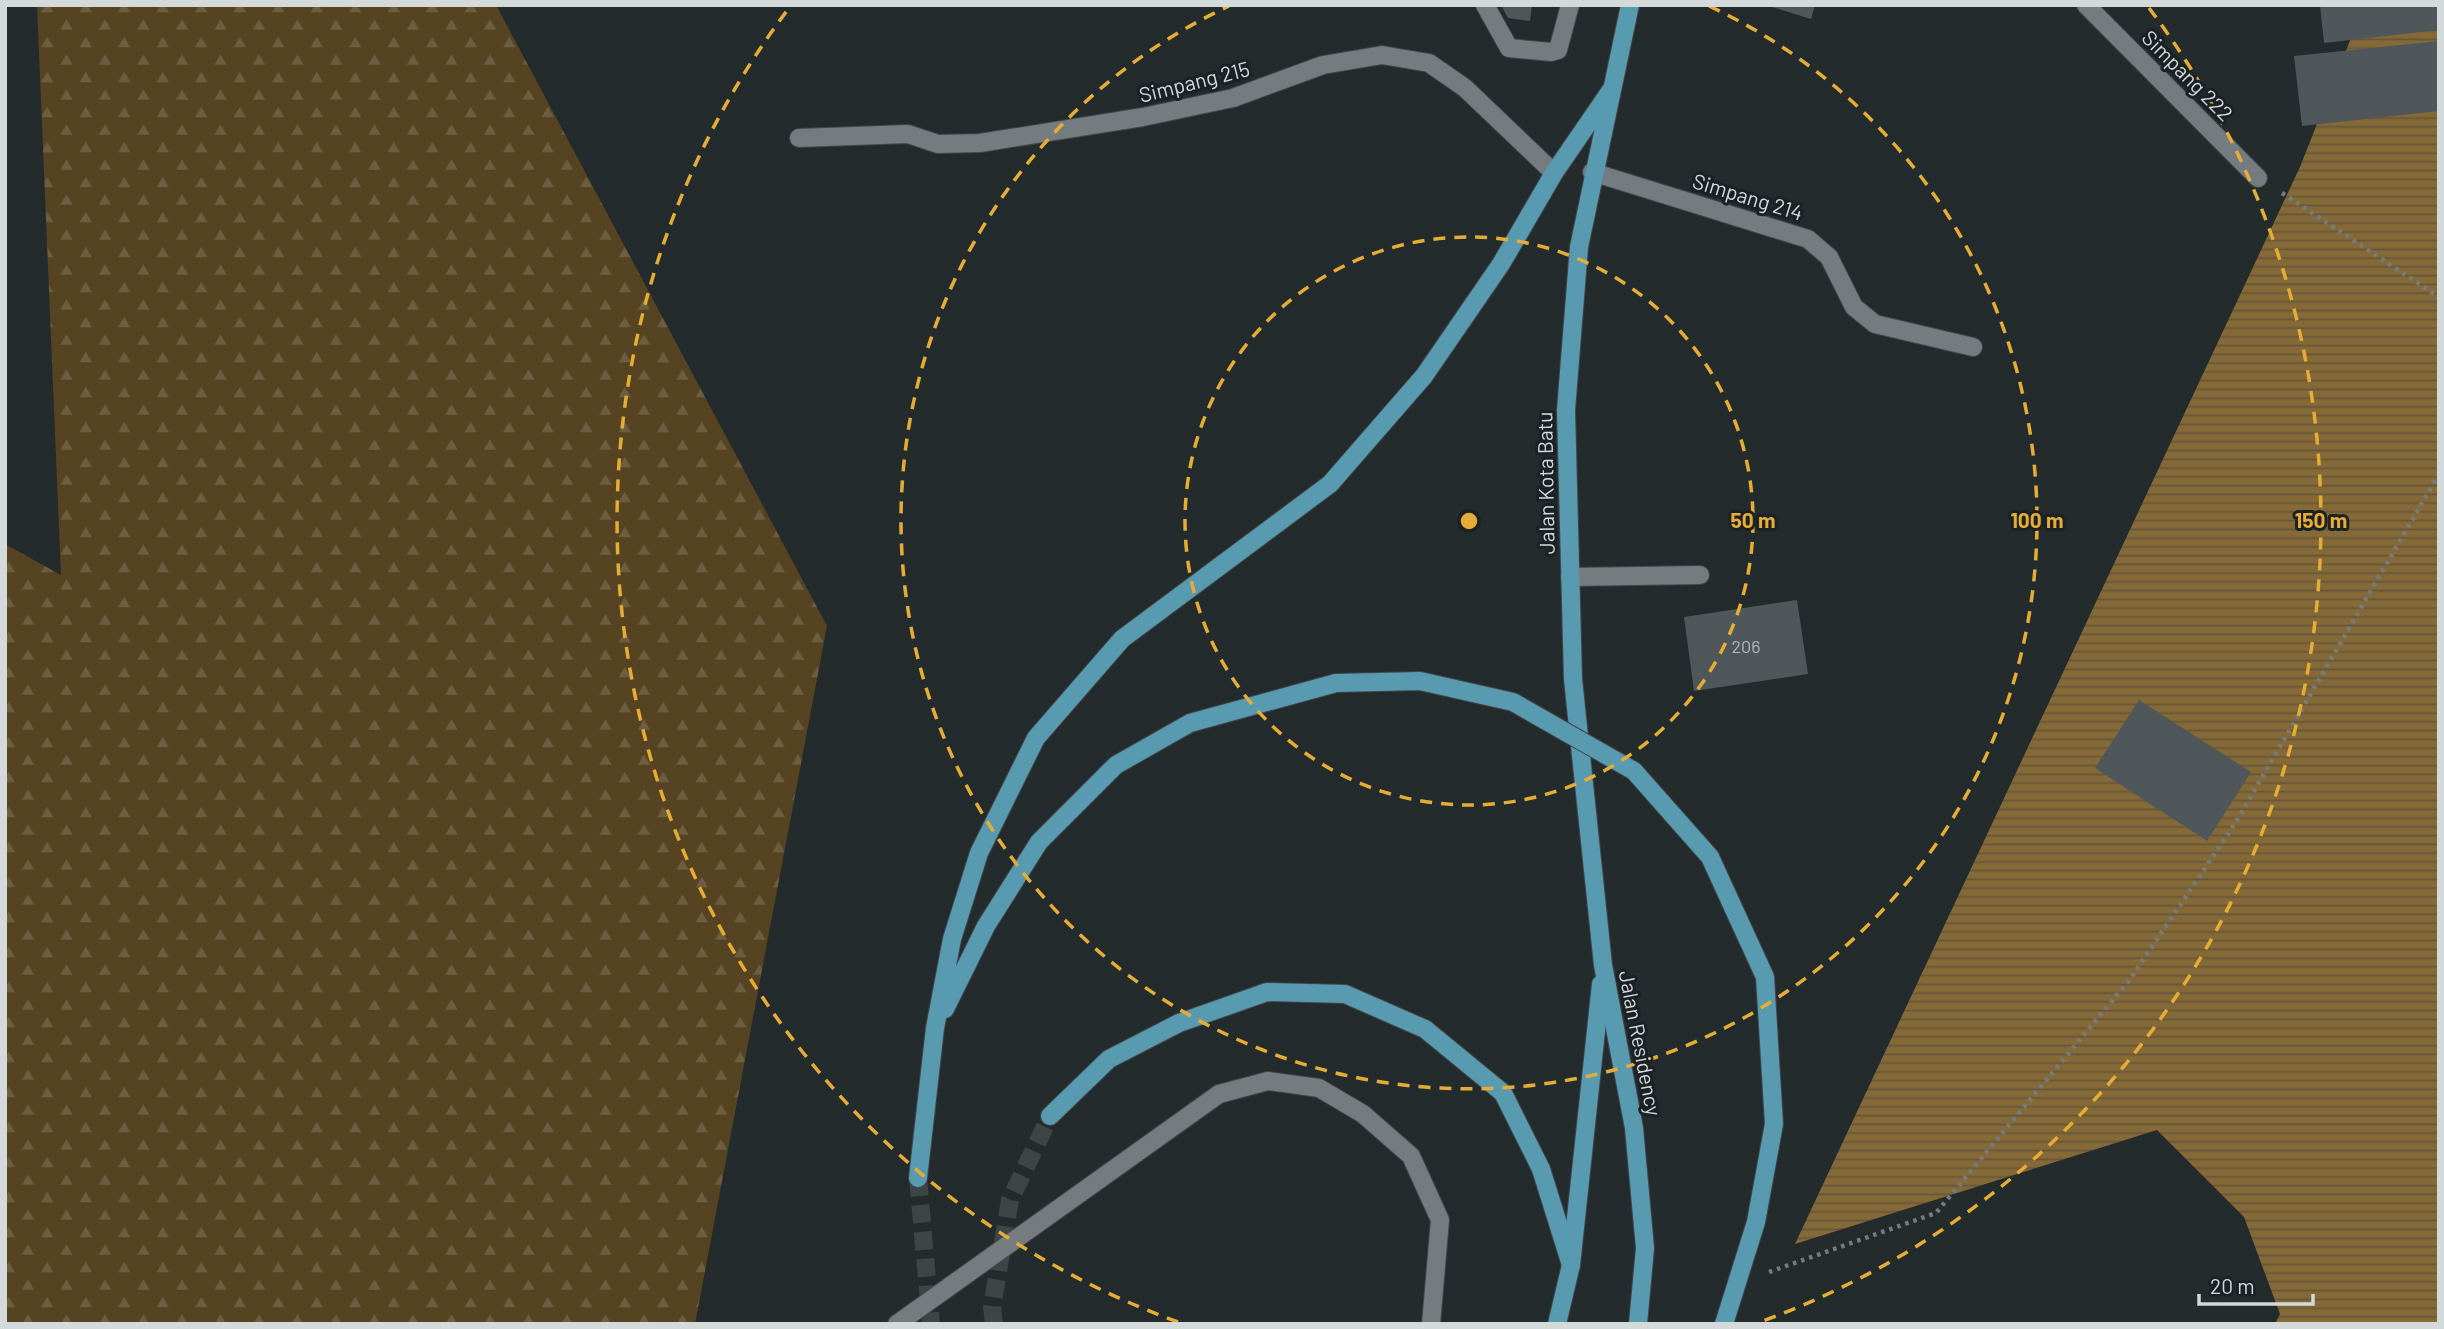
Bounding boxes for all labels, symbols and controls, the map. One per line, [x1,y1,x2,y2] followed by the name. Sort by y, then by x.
[2137,24,2239,126] street label: Simpang 222
[1136,55,1252,107] street label: Simpang 215
[1690,167,1806,225] street label: Simpang 214
[1531,411,1559,555] street label: Jalan Kota Batu
[1730,507,1776,532] text: 50 m
[2010,507,2064,532] text: 100 m
[2295,507,2347,532] text: 150 m
[1457,509,1481,533] centre of rings
[1731,635,1761,657] house number: 206
[1615,968,1667,1118] street label: Jalan Residency
[2199,1262,2313,1306] scale bar
[2210,1273,2255,1298] text: 20 m

